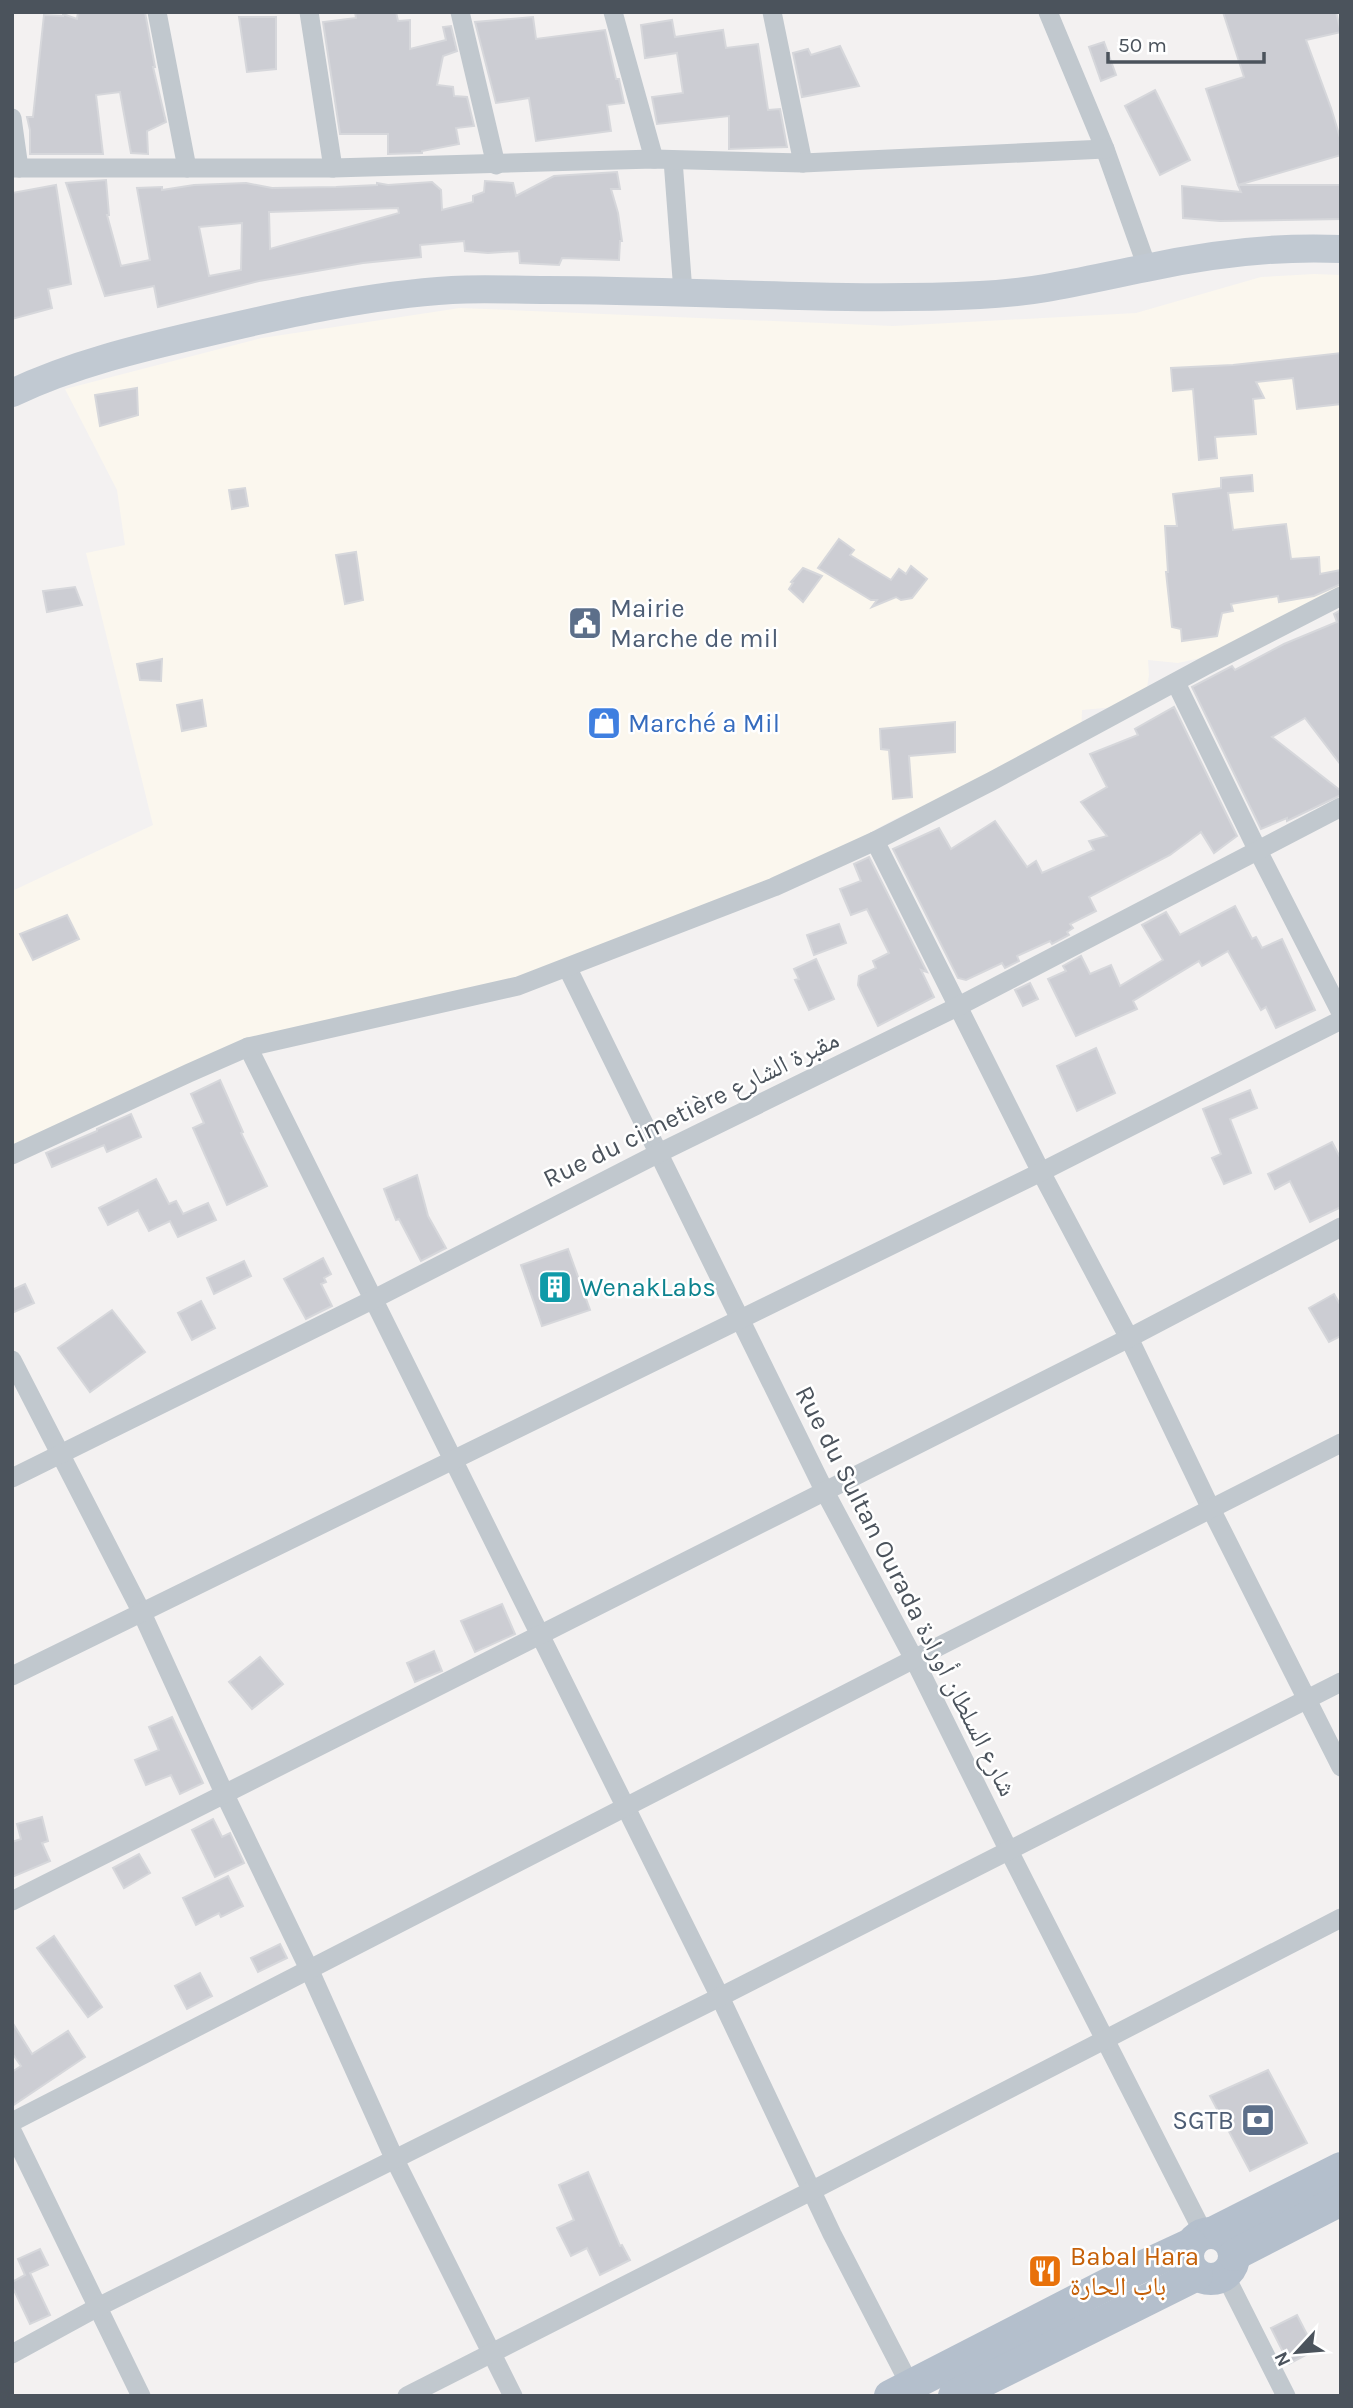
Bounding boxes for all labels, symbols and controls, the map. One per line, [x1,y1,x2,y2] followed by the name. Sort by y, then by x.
[1108,21,1264,65] scale bar
[1118,33,1167,57] text: 50 m
[610,593,779,654] place label: Mairie Marche de mil
[566,604,604,642] public building icon: Mairie Marche de mil
[585,704,623,742] shop icon: Marché a Mil
[628,708,780,739] place label: Marché a Mil
[538,1024,844,1194] street label: Rue du cimetière مقبرة الشارع
[536,1268,574,1306] building icon: WenakLabs
[580,1272,716,1303] place label: WenakLabs
[789,1380,1024,1801] street label: Rue du Sultan Ourada شارع السلطان أورادة
[1239,2101,1277,2139] bank icon: SGTB
[1172,2105,1234,2136] place label: SGTB
[1070,2241,1199,2302] place label: Babal Hara باب الحارة
[1026,2252,1064,2290] restaurant icon: Babal Hara باب الحارة
[1262,2317,1332,2387] north arrow
[1270,2348,1295,2370] text: N

